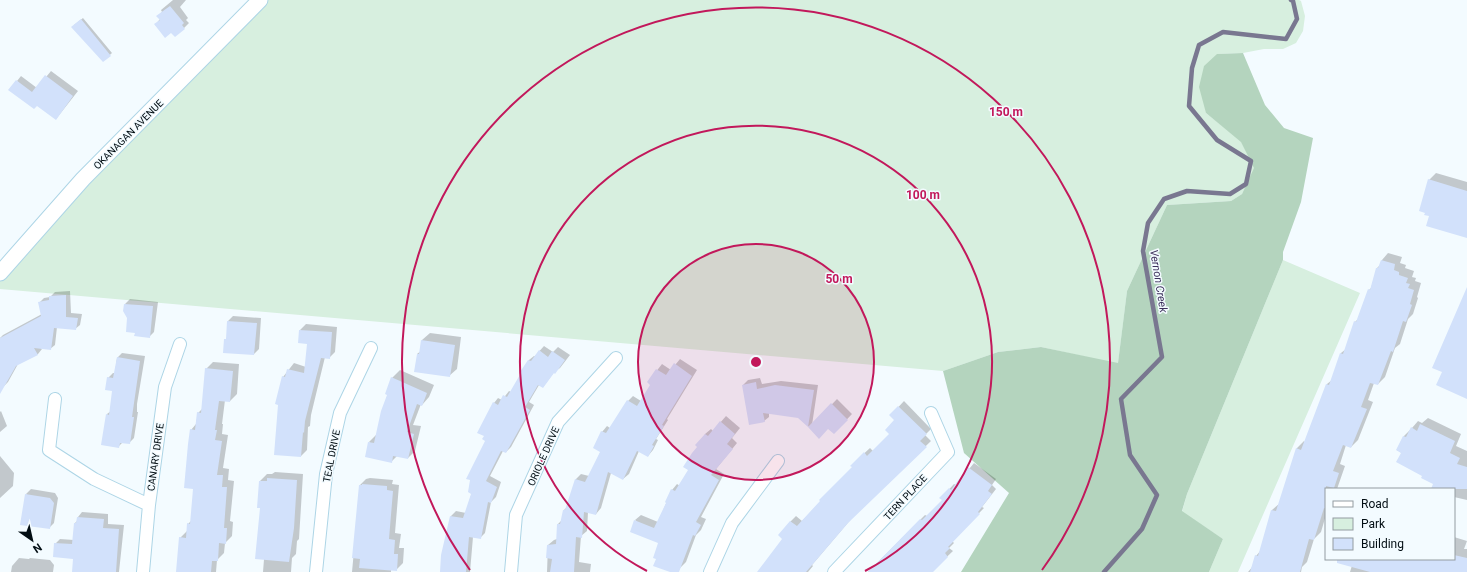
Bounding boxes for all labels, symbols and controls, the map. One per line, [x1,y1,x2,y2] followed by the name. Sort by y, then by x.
[91,97,166,171] street label: OKANAGAN AVENUE
[989,105,1023,119] text: 150 m
[906,188,940,202] text: 100 m
[1147,249,1170,314] water label: Vernon Creek
[825,272,853,286] text: 50 m
[749,355,763,369] centre of rings
[145,422,166,492] street label: CANARY DRIVE
[525,425,562,488] street label: ORIOLE DRIVE
[321,428,342,483] street label: TEAL DRIVE
[882,472,929,522] street label: TERN PLACE
[1325,488,1455,560] legend
[1361,497,1389,511] text: Road
[1361,517,1386,531] text: Park
[12,520,52,560] north arrow
[1361,537,1404,551] text: Building
[30,540,44,556] text: N

